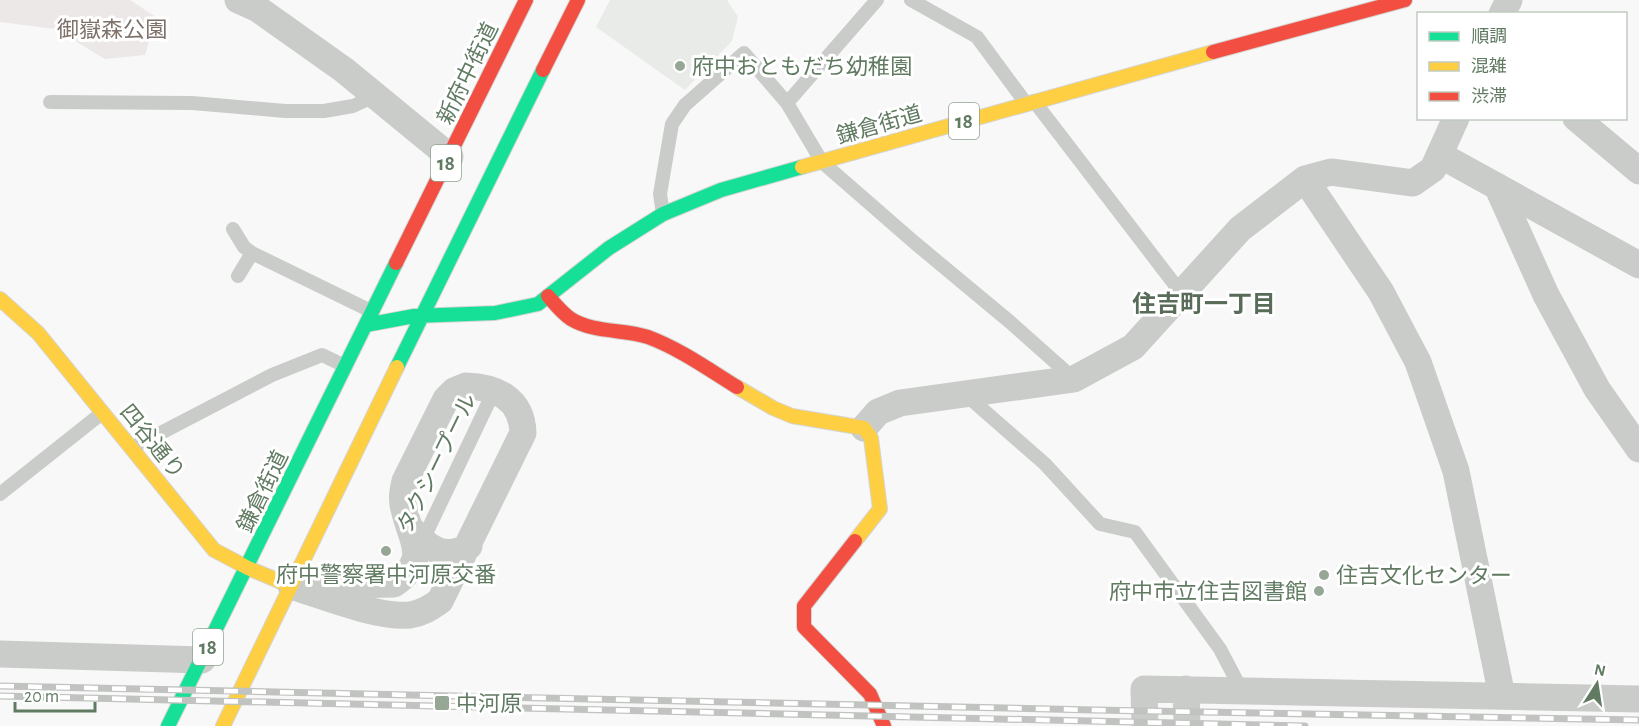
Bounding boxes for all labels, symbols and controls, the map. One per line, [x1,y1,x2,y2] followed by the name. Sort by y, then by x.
[1417,12,1627,120] legend
[57,18,167,41] park label: 御嶽森公園
[433,19,502,128] street label: 新府中街道
[1471,28,1507,46] text: 順調
[692,55,912,78] place label: 府中おともだち幼稚園
[1471,56,1507,76] text: 混雑
[673,59,687,73] marker: 府中おともだち幼稚園
[1471,87,1507,106] text: 渋滞
[834,101,925,148] street label: 鎌倉街道
[949,103,979,139] road number: 18
[431,145,461,181] road number: 18
[1132,291,1276,317] district label: 住吉町一丁目
[393,390,480,537] street label: タクシープール
[116,400,189,483] street label: 四谷通り
[233,447,292,536] street label: 鎌倉街道
[379,544,393,558] marker: 府中警察署中河原交番
[276,563,496,586] place label: 府中警察署中河原交番
[1336,564,1512,587] place label: 住吉文化センター
[1317,568,1331,582] marker: 住吉文化センター
[1109,580,1307,603] place label: 府中市立住吉図書館
[1312,584,1326,598] marker: 府中市立住吉図書館
[193,629,223,665] road number: 18
[1567,654,1627,714] north arrow
[1593,661,1607,679] text: N
[15,675,94,713] scale bar
[24,688,59,706] text: 20 m
[456,692,522,715] place label: 中河原
[433,694,451,712] marker: 中河原

